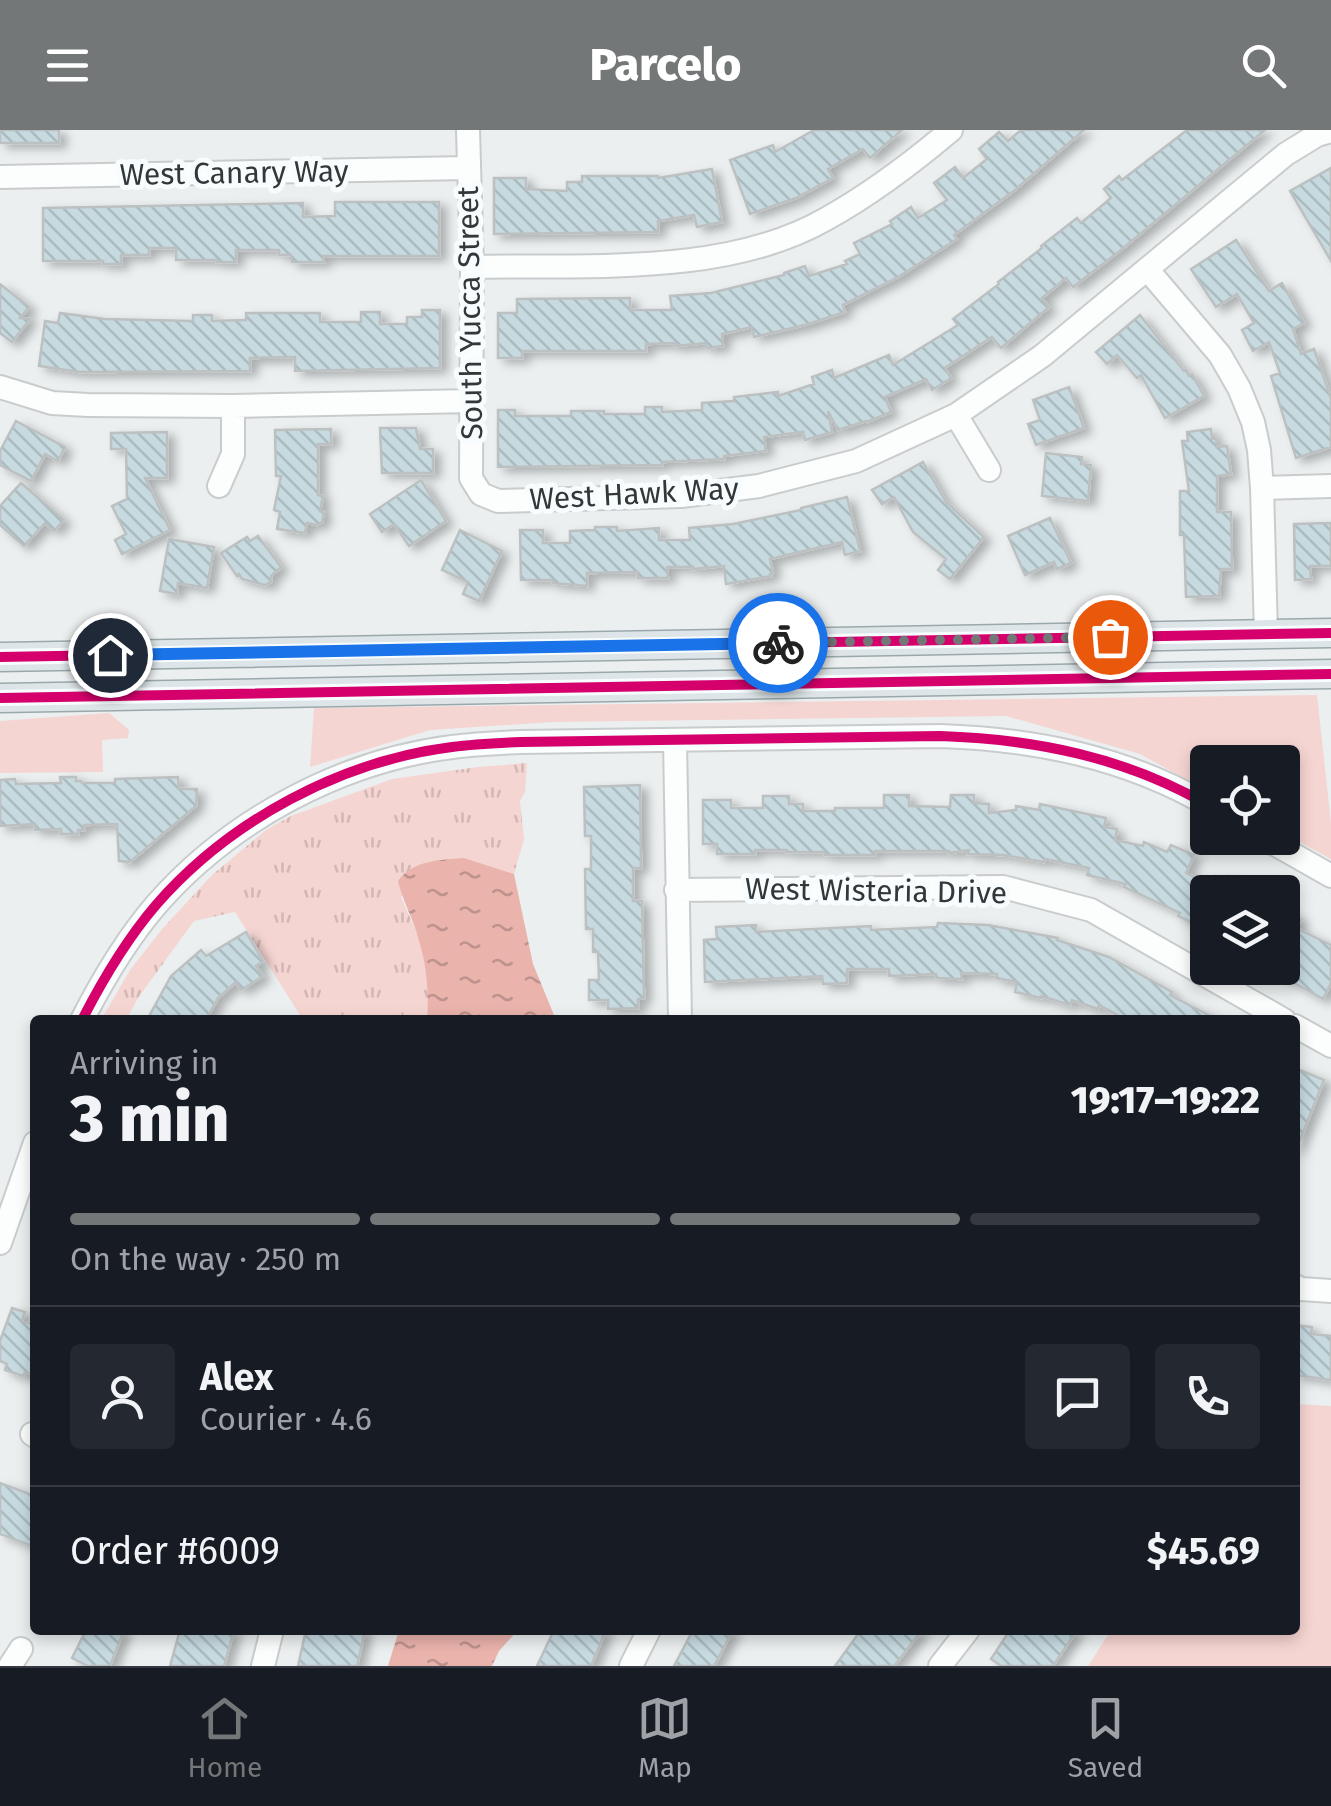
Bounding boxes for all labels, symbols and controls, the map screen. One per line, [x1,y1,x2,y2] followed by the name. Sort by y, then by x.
[40,38,95,93] icon: menu
[590,38,741,92] text: Parcelo
[1236,38,1291,93] icon: search
[119,153,349,193] street label: West Canary Way
[450,186,490,440] street label: South Yucca Street
[528,471,740,517] street label: West Hawk Way
[728,593,828,693] courier
[1068,595,1153,680] pin
[1083,610,1138,665] icon: bag
[68,613,153,698] pin
[751,616,806,671] icon: bike
[83,628,138,683] icon: home
[1190,745,1300,985] map controls
[1190,745,1300,855] button: locate
[745,871,1007,911] street label: West Wisteria Drive
[1190,875,1300,985] button: layers
[70,1044,218,1082] text: Arriving in
[1071,1077,1260,1123] text: 19:17–19:22
[70,1080,229,1158] text: 3 min
[70,1240,341,1278] text: On the way · 250 m
[70,1344,175,1449] button: person
[1025,1344,1130,1449] button: chat
[1155,1344,1260,1449] button: phone
[200,1354,273,1400] text: Alex
[200,1400,372,1438] text: Courier · 4.6
[70,1528,280,1574] text: Order #6009
[1147,1528,1260,1574] text: $45.69
[188,1691,262,1784] tab: Home
[637,1691,692,1784] tab: Map
[1068,1691,1143,1784] tab: Saved

